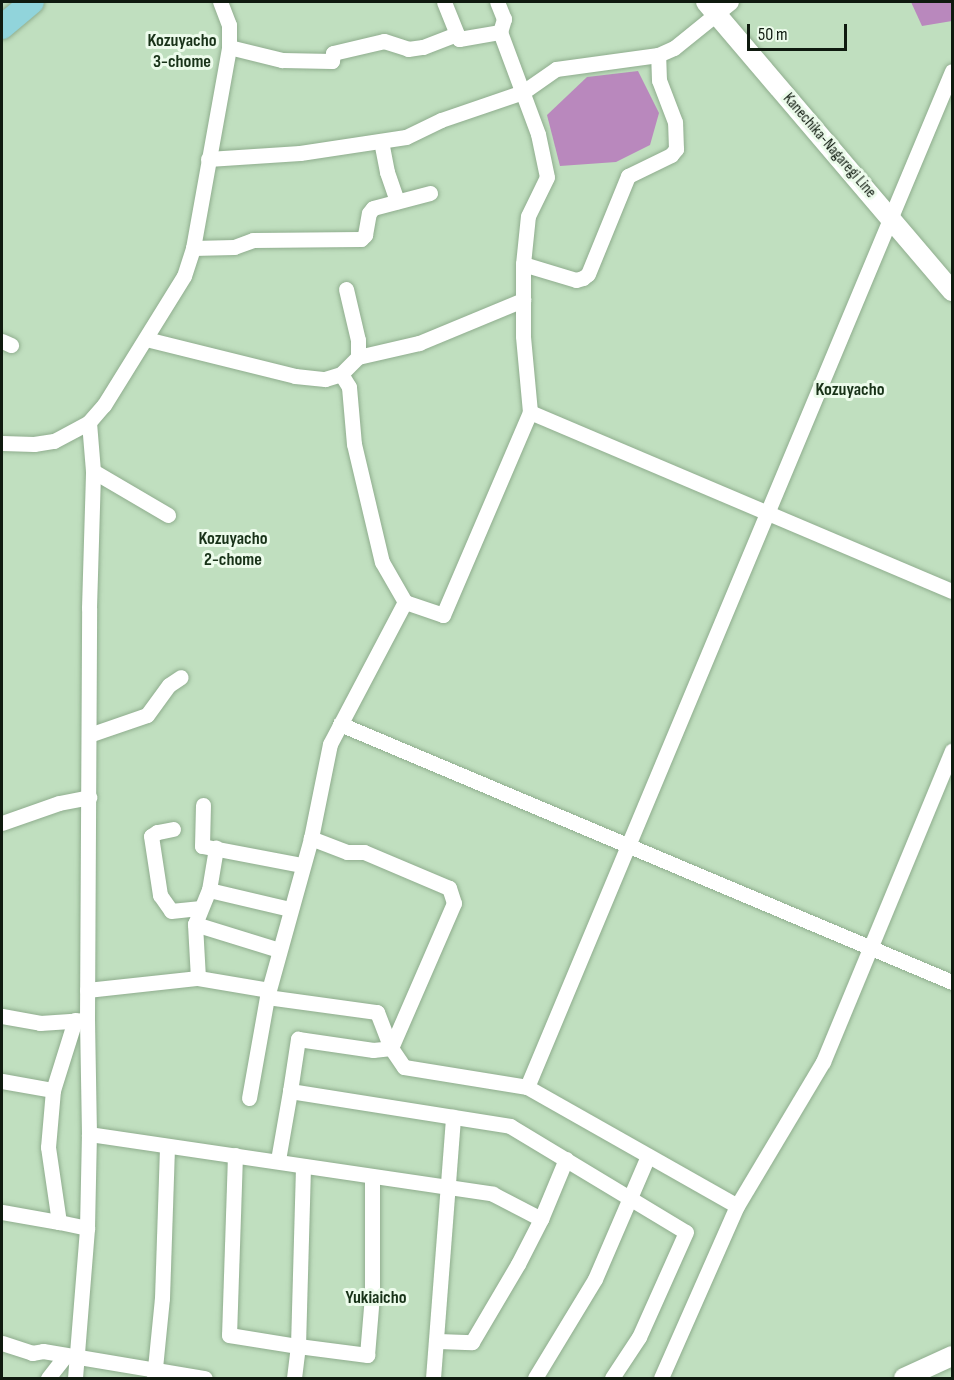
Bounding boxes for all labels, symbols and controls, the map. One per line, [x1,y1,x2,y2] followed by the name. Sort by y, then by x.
[750,12,850,50] scale bar
[758,24,788,45] text: 50 m
[147,31,217,74] district label: Kozuyacho 3-chome
[778,90,880,202] street label: Kanechika-Nagaregi Line
[815,379,885,401] district label: Kozuyacho
[198,529,268,572] district label: Kozuyacho 2-chome
[345,1287,407,1309] district label: Yukiaicho

